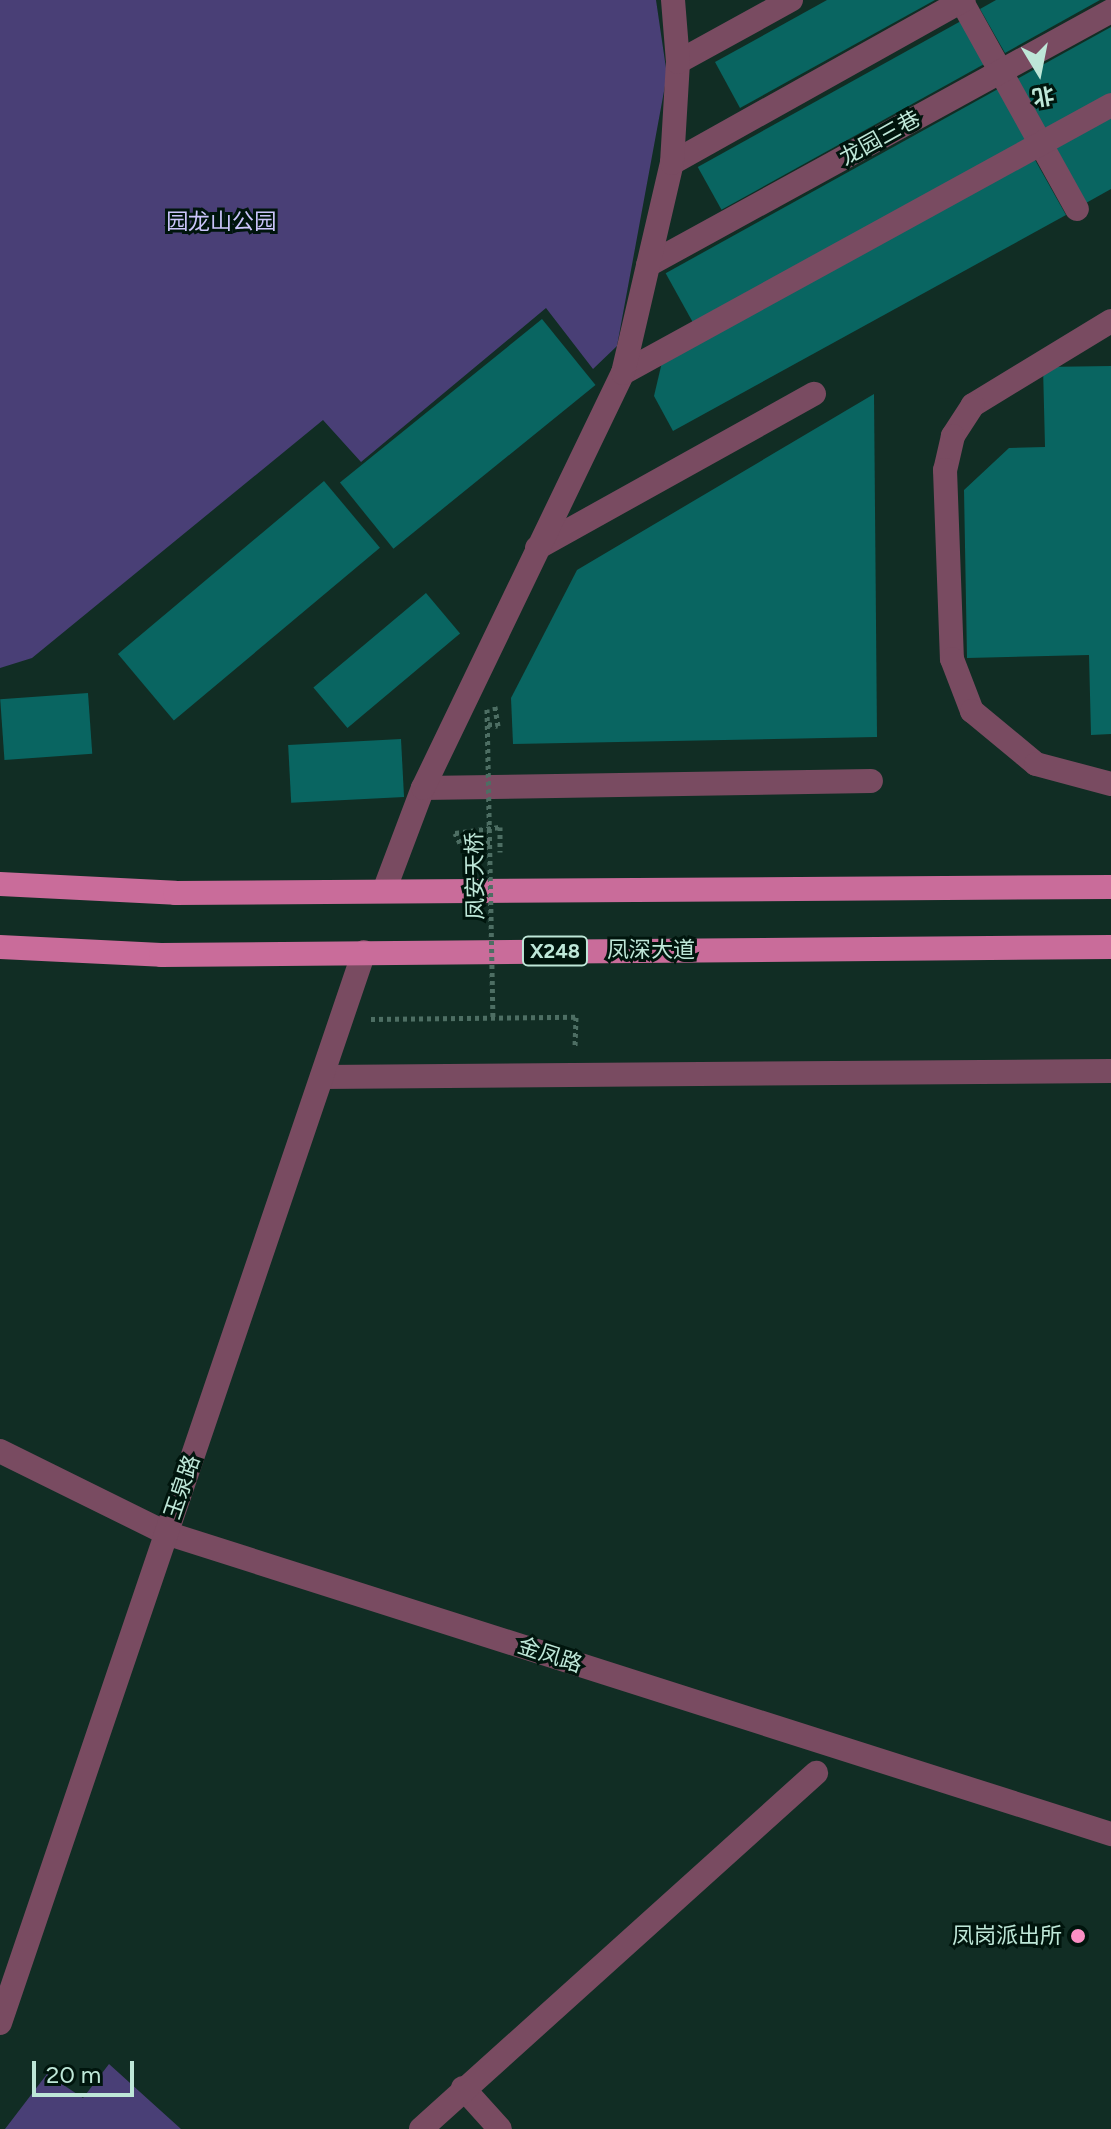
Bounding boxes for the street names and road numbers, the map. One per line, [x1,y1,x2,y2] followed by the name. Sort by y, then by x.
[835,105,925,171] street label: 龙园三巷
[461,832,489,920] street label: 凤安天桥
[521,935,589,967] road number: X248
[607,937,695,963] street label: 凤深大道
[159,1452,205,1522] street label: 玉泉路
[515,1632,585,1678] street label: 金凤路

